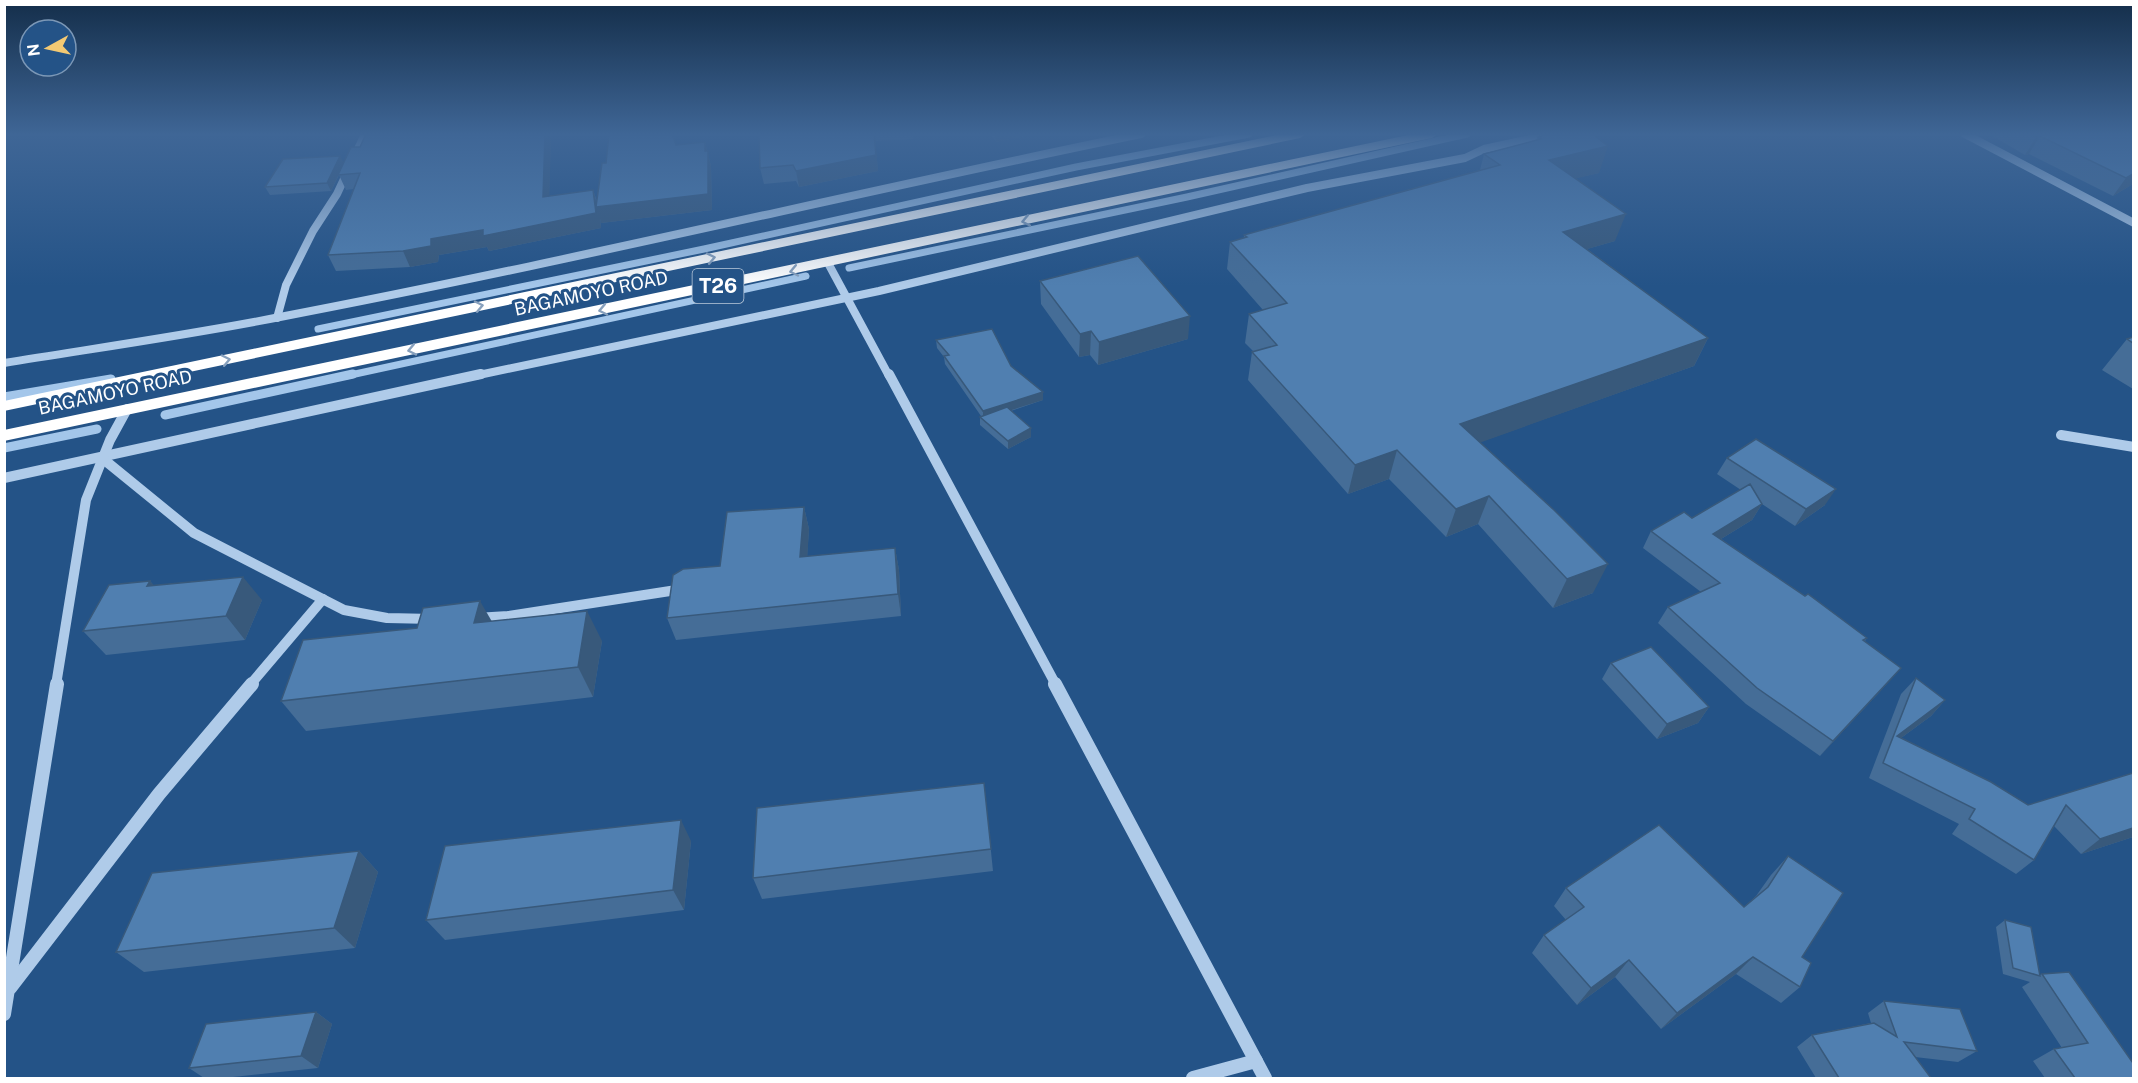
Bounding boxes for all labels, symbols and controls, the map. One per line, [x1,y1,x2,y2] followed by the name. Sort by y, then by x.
[18,18,78,78] north arrow
[23,42,44,58] text: N
[1021,214,1031,227] one-way arrow
[705,252,715,265] one-way arrow
[789,263,799,276] one-way arrow
[512,266,670,320] street label: BAGAMOYO ROAD
[692,269,744,303] road number: T26
[473,300,483,313] one-way arrow
[598,303,608,316] one-way arrow
[407,343,417,356] one-way arrow
[221,354,231,367] one-way arrow
[36,365,194,419] street label: BAGAMOYO ROAD

